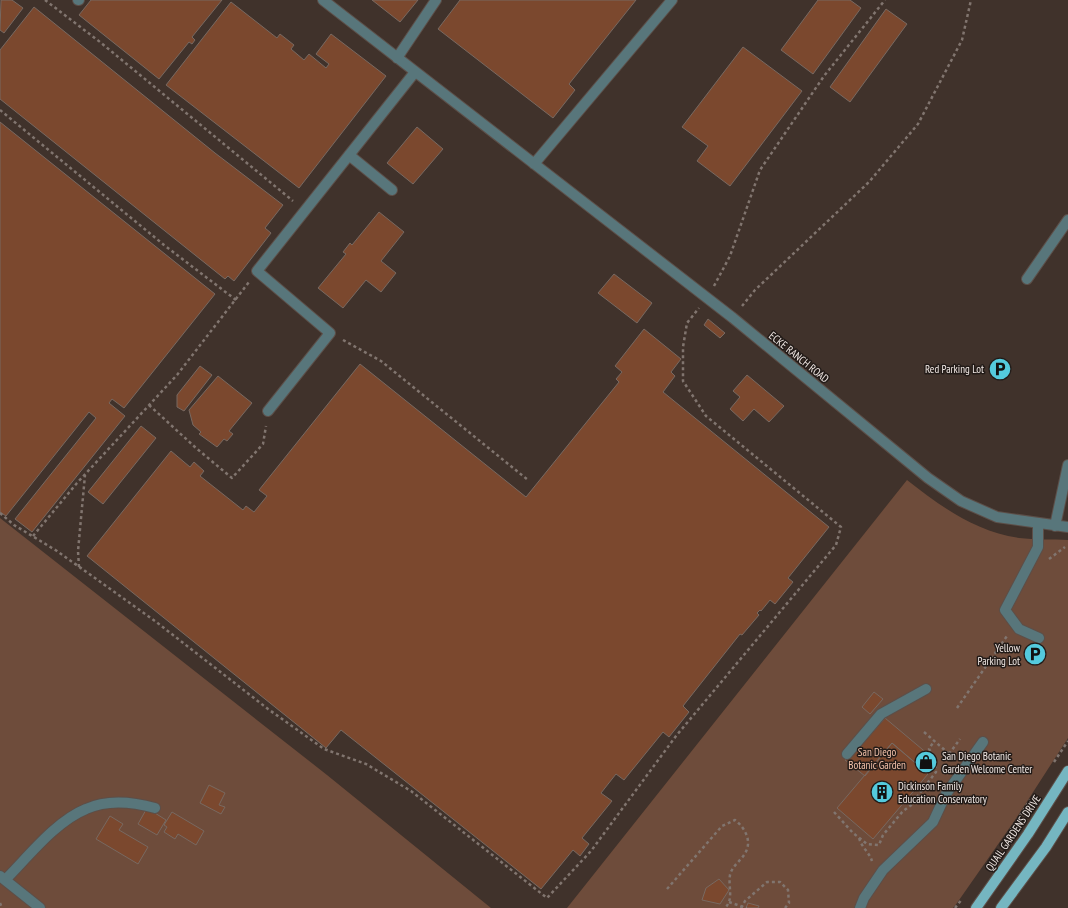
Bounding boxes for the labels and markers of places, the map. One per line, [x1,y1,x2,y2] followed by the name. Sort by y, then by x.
[987,356,1013,382] parking icon: Red Parking Lot
[925,362,984,376] place label: Red Parking Lot
[977,641,1021,668] place label: Yellow Parking Lot
[1022,641,1048,667] parking icon: Yellow Parking Lot
[913,749,939,775] shop icon: San Diego Botanic Garden Welcome Center
[942,749,1032,776] place label: San Diego Botanic Garden Welcome Center
[869,779,895,805] building icon: Dickinson Family Education Conservatory
[898,779,988,806] place label: Dickinson Family Education Conservatory

